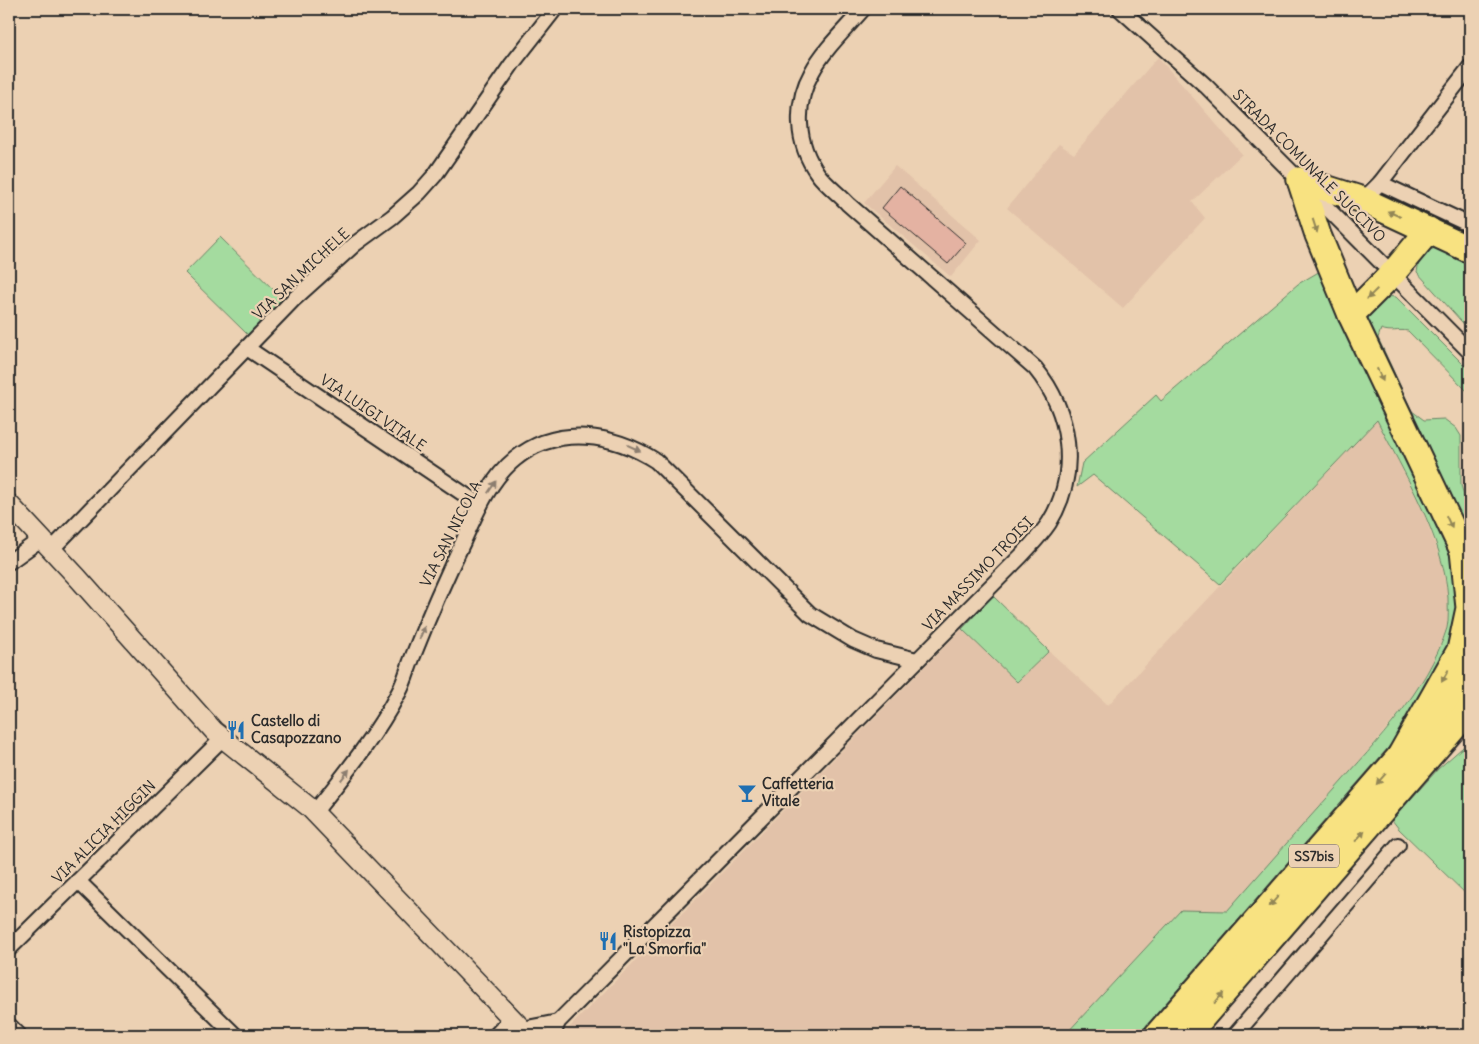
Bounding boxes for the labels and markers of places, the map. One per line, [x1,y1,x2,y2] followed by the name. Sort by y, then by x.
[251,711,342,748] place label: Castello di Casapozzano
[225,719,247,741] restaurant icon: Castello di Casapozzano
[762,774,834,810] place label: Caffetteria Vitale
[736,782,758,804] bar icon: Caffetteria Vitale
[623,922,706,958] place label: Ristopizza "La Smorfia"
[597,930,619,952] restaurant icon: Ristopizza "La Smorfia"

